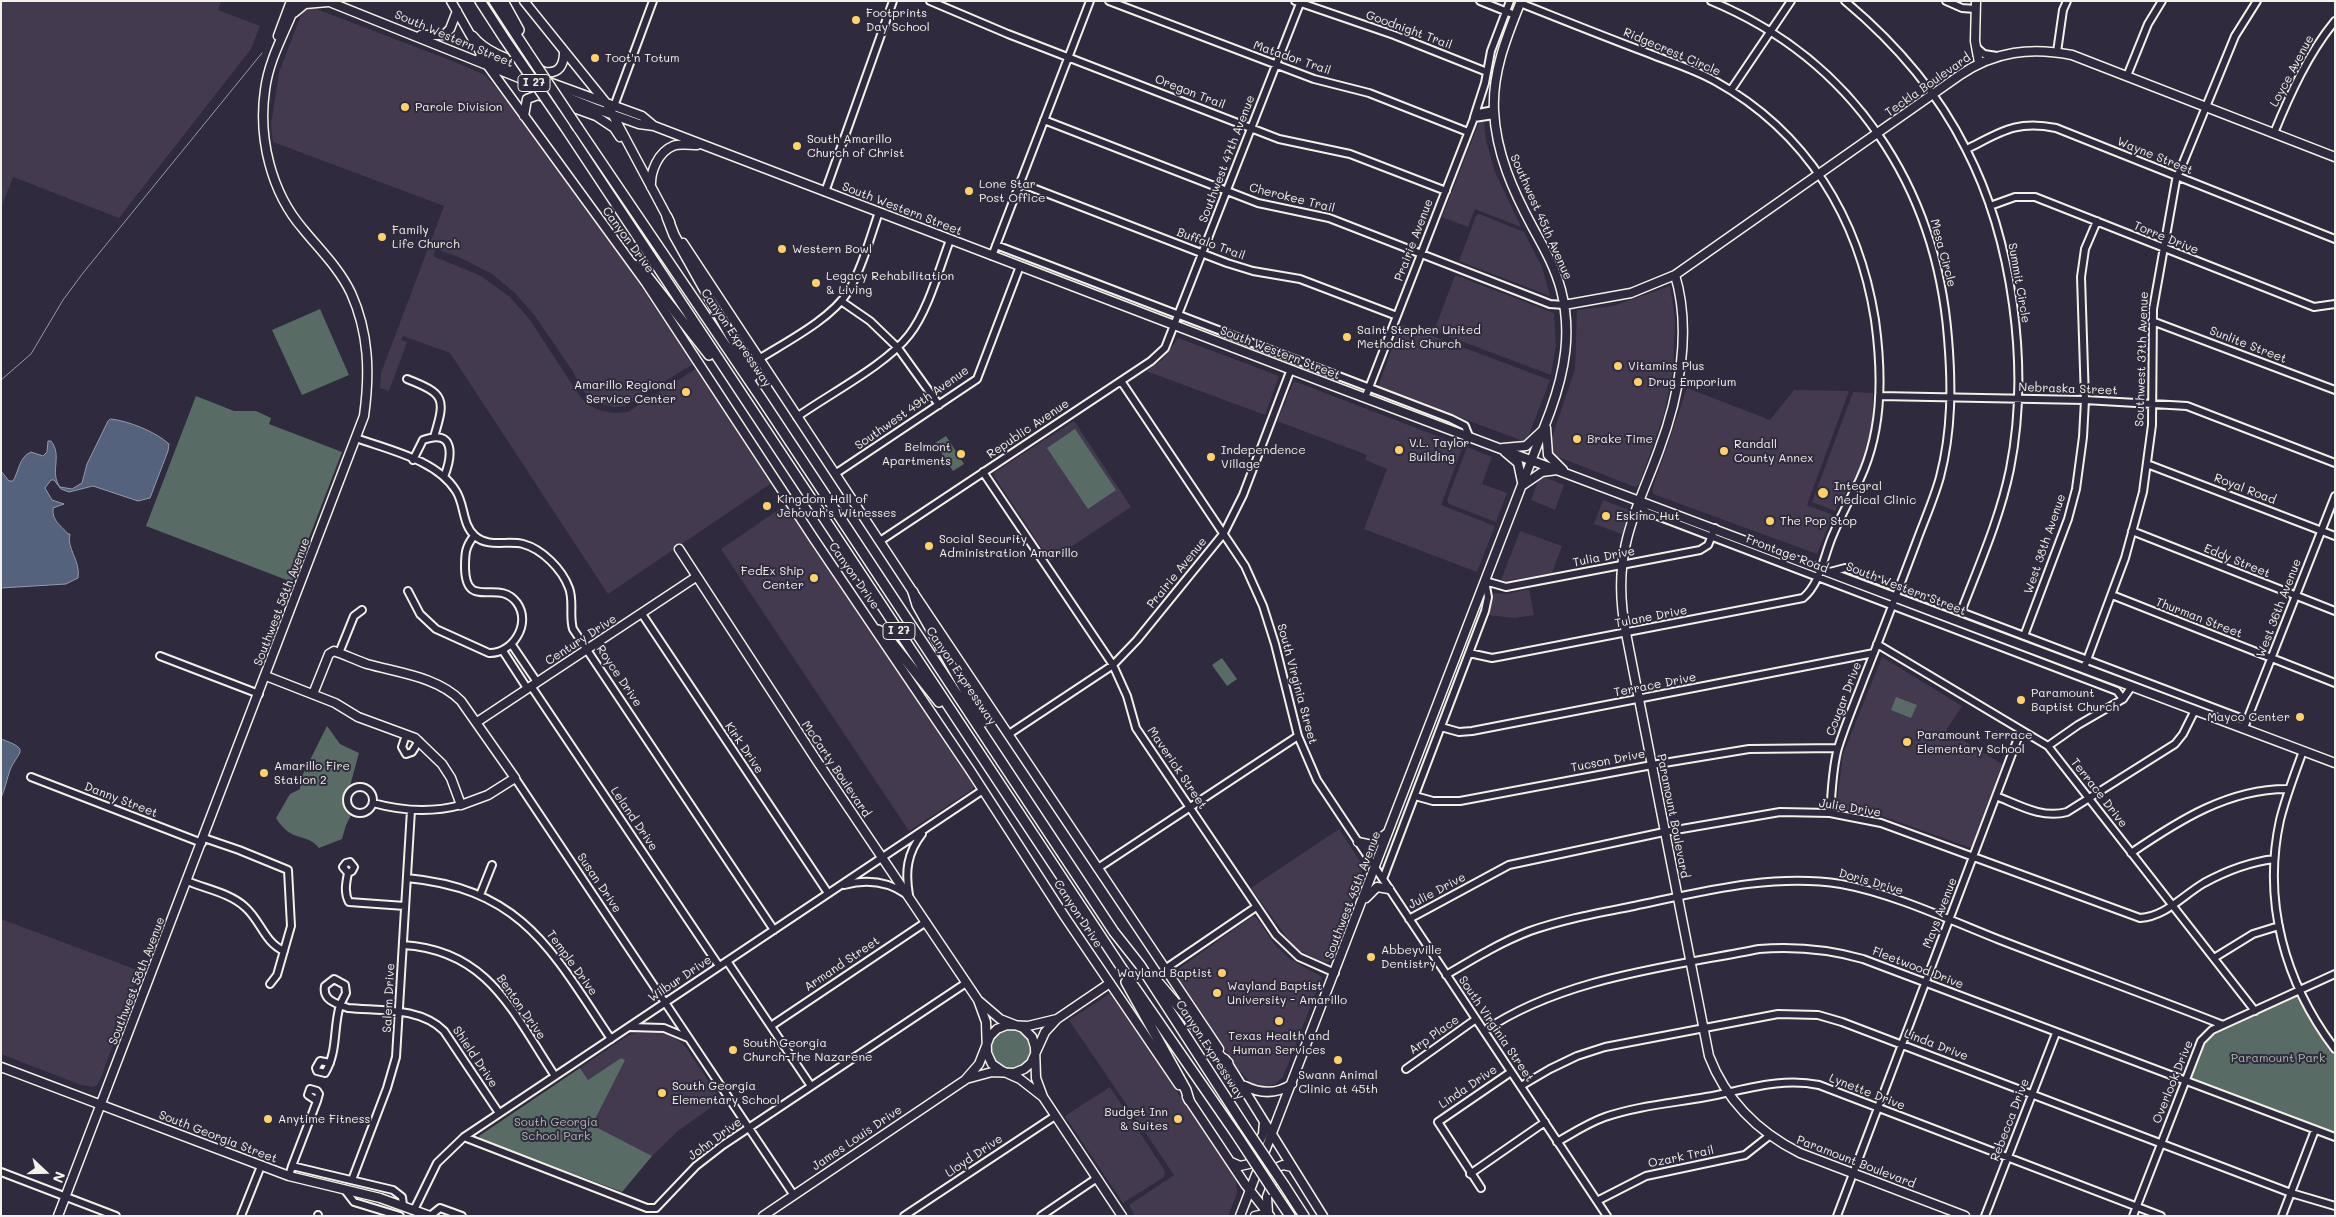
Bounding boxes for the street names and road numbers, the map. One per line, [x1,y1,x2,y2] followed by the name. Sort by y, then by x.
[392,7,516,71] street label: South Western Street
[1364,8,1454,52] street label: Goodnight Trail
[1621,25,1723,79] street label: Ridgecrest Circle
[2267,33,2317,109] street label: Loyce Avenue
[1251,38,1333,78] street label: Matador Trail
[1883,50,1973,120] street label: Teckla Boulevard
[1153,72,1227,112] street label: Oregon Trail
[518,75,550,92] road number: I 27
[1196,93,1258,225] street label: Southwest 47th Avenue
[2115,134,2195,178] street label: Wayne Street
[1507,152,1575,282] street label: Southwest 45th Avenue
[840,179,964,239] street label: South Western Street
[1248,180,1336,216] street label: Cherokee Trail
[1392,197,1436,283] street label: Prairie Avenue
[599,204,657,276] street label: Canyon Drive
[1927,217,1959,289] street label: Mesa Circle
[2131,218,2201,258] street label: Torre Drive
[1175,225,1247,263] street label: Buffalo Trail
[2005,242,2033,324] street label: Summit Circle
[698,286,774,390] street label: Canyon Expressway
[2132,291,2152,427] street label: Southwest 37th Avenue
[1218,323,1342,383] street label: South Western Street
[2207,324,2289,366] street label: Sunlite Street
[852,363,972,453] street label: Southwest 49th Avenue
[2018,380,2118,398] street label: Nebraska Street
[984,396,1072,462] street label: Republic Avenue
[2212,471,2278,507] street label: Royal Road
[2021,492,2069,596] street label: West 38th Avenue
[1744,532,1830,576] street label: Frontage Road
[1144,535,1210,611] street label: Prairie Avenue
[251,536,313,668] street label: Southwest 58th Avenue
[826,540,882,612] street label: Canyon Drive
[2202,541,2272,581] street label: Eddy Street
[1572,544,1636,570] street label: Tulia Drive
[2254,557,2304,659] street label: West 36th Avenue
[1844,559,1968,619] street label: South Western Street
[2154,595,2244,641] street label: Thurman Street
[1614,603,1688,631] street label: Tulane Drive
[543,612,619,668] street label: Century Drive
[883,622,915,640] road number: I 27
[1274,622,1320,746] street label: South Virginia Street
[923,624,999,728] street label: Canyon Expressway
[593,642,645,710] street label: Royce Drive
[1823,660,1865,738] street label: Cougar Drive
[1613,670,1697,700] street label: Terrace Drive
[798,718,874,820] street label: McCarty Boulevard
[722,720,766,776] street label: Kirk Drive
[1144,724,1210,812] street label: Maverick Street
[1570,747,1646,775] street label: Tucson Drive
[1654,753,1692,879] street label: Paramount Boulevard
[2068,756,2130,830] street label: Terrace Drive
[82,779,160,821] street label: Danny Street
[607,784,661,854] street label: Leland Drive
[1818,796,1882,820] street label: Julie Drive
[1322,829,1384,961] street label: Southwest 45th Avenue
[574,850,624,916] street label: Susan Drive
[1837,866,1905,898] street label: Doris Drive
[1406,870,1468,912] street label: Julie Drive
[1920,876,1960,950] street label: Mays Avenue
[1051,877,1105,951] street label: Canyon Drive
[106,915,168,1047] street label: Southwest 58th Avenue
[544,928,600,998] street label: Temple Drive
[802,934,882,994] street label: Armand Street
[1870,944,1966,992] street label: Fleetwood Drive
[646,953,714,1005] street label: Wilbur Drive
[380,963,398,1033] street label: Salem Drive
[493,972,549,1042] street label: Benton Drive
[1455,973,1537,1085] street label: South Virginia Street
[1173,998,1247,1102] street label: Canyon Expressway
[1406,1013,1462,1057] street label: Arp Place
[449,1024,501,1090] street label: Shield Drive
[1902,1026,1970,1064] street label: Linda Drive
[2150,1038,2196,1126] street label: Overlook Drive
[1436,1062,1500,1112] street label: Linda Drive
[1827,1071,1907,1113] street label: Lynette Drive
[1988,1077,2032,1163] street label: Rebecca Drive
[809,1102,905,1174] street label: James Louis Drive
[157,1108,279,1166] street label: South Georgia Street
[685,1115,745,1163] street label: John Drive
[943,1132,1005,1180] street label: Lloyd Drive
[1794,1133,1918,1191] street label: Paramount Boulevard
[1647,1143,1715,1171] street label: Ozark Trail

